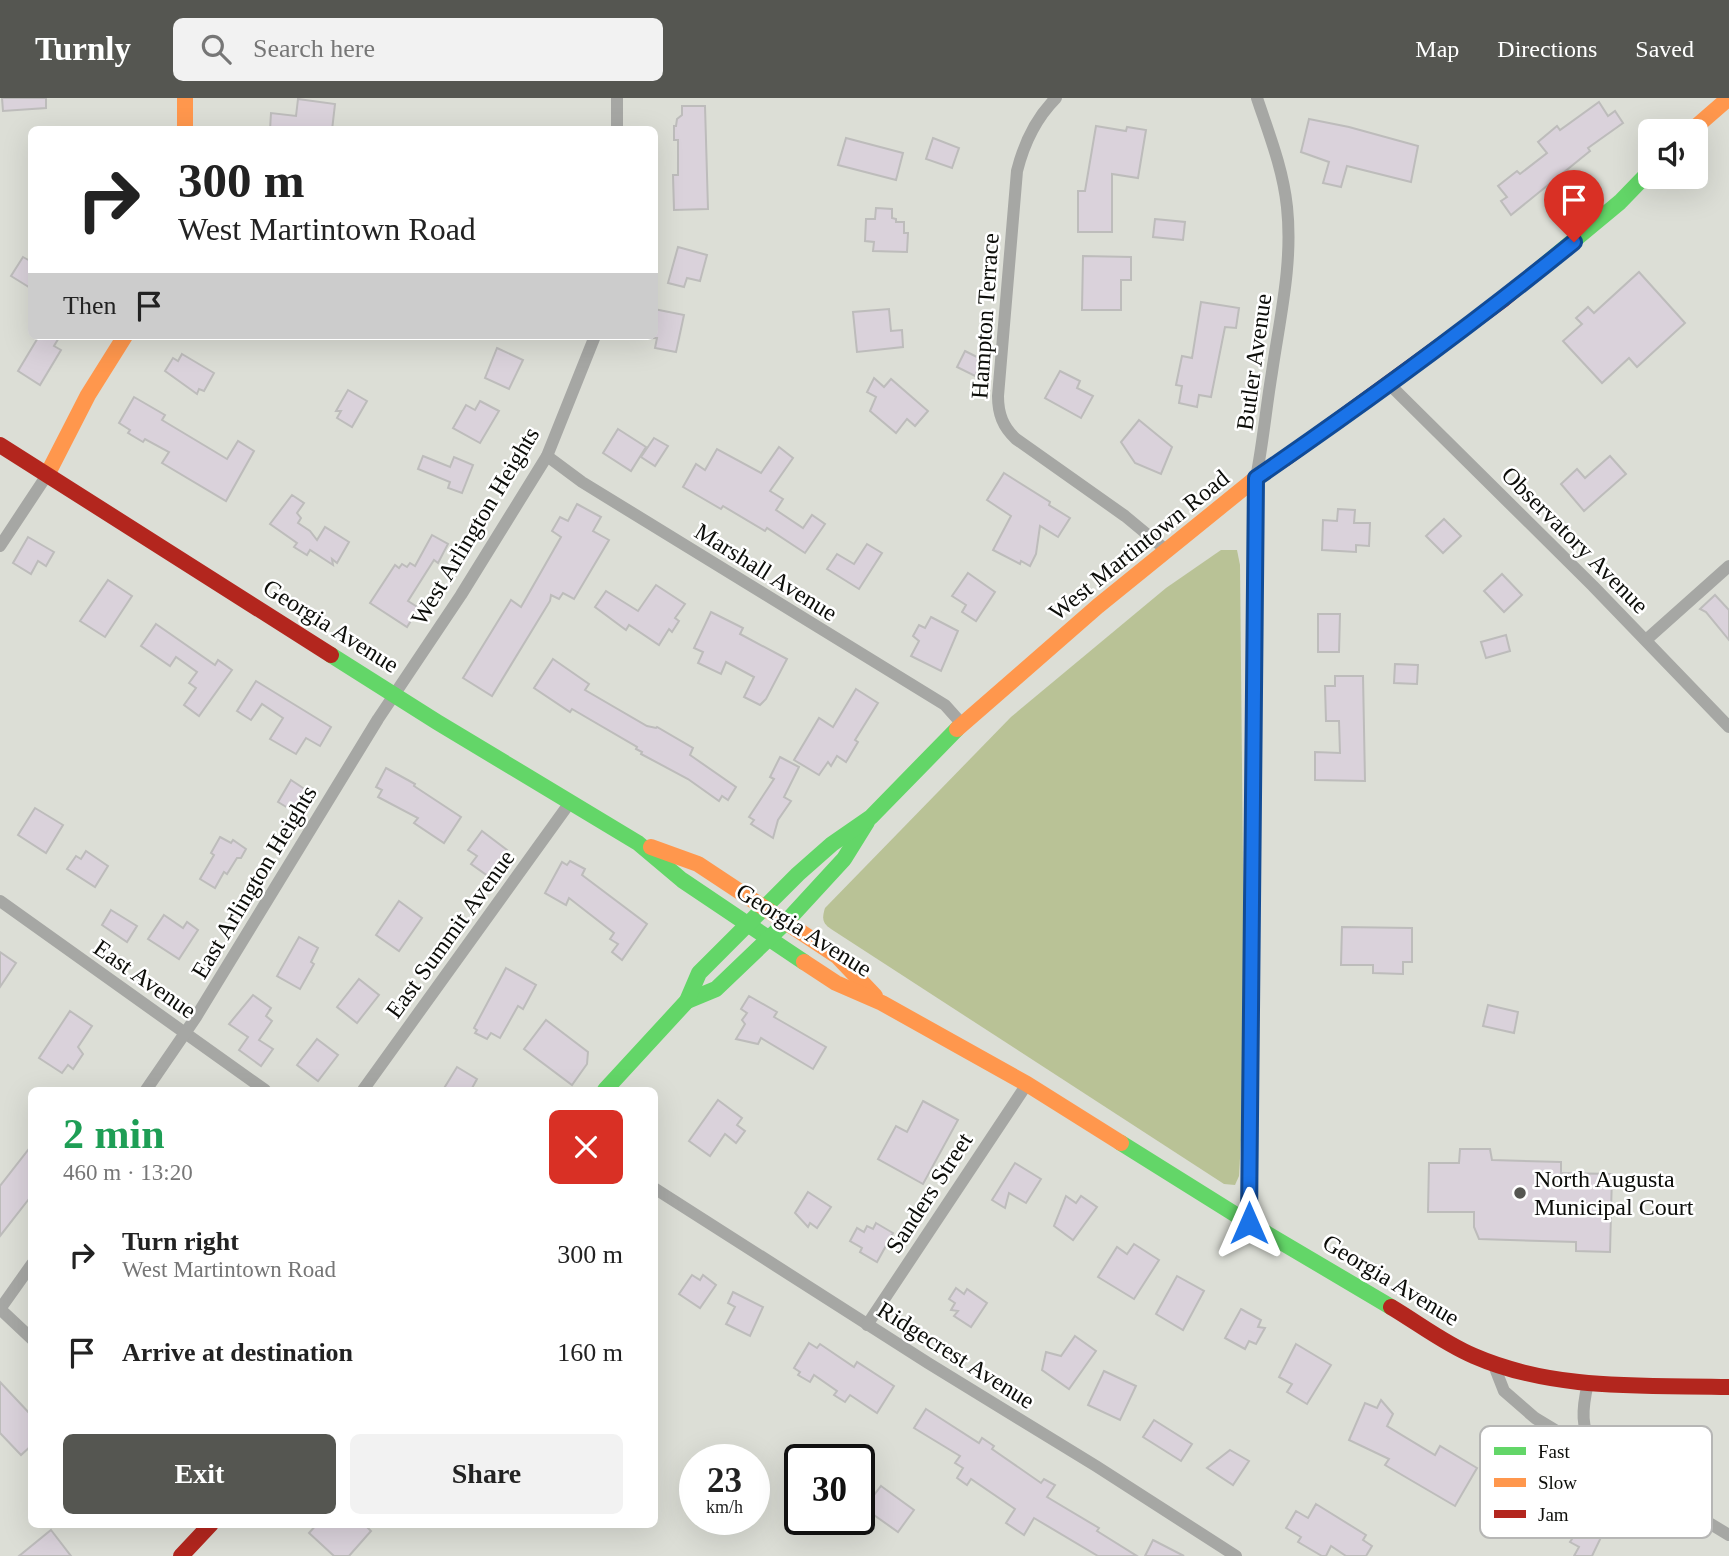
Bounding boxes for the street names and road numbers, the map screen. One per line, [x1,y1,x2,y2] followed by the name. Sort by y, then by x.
[966,232,1004,400] street label: Hampton Terrace
[1232,292,1276,432] street label: Butler Avenue
[406,422,544,630] street label: West Arlington Heights
[1496,461,1654,619] street label: Observatory Avenue
[1044,465,1234,625] street label: West Martintown Road
[690,518,842,626] street label: Marshall Avenue
[259,574,403,678] street label: Georgia Avenue
[186,781,322,983] street label: East Arlington Heights
[380,845,520,1023] street label: East Summit Avenue
[732,878,876,982] street label: Georgia Avenue
[89,934,201,1024] street label: East Avenue
[881,1128,978,1258] street label: Sanders Street
[1318,1229,1464,1331] street label: Georgia Avenue
[873,1296,1039,1414] street label: Ridgecrest Avenue

